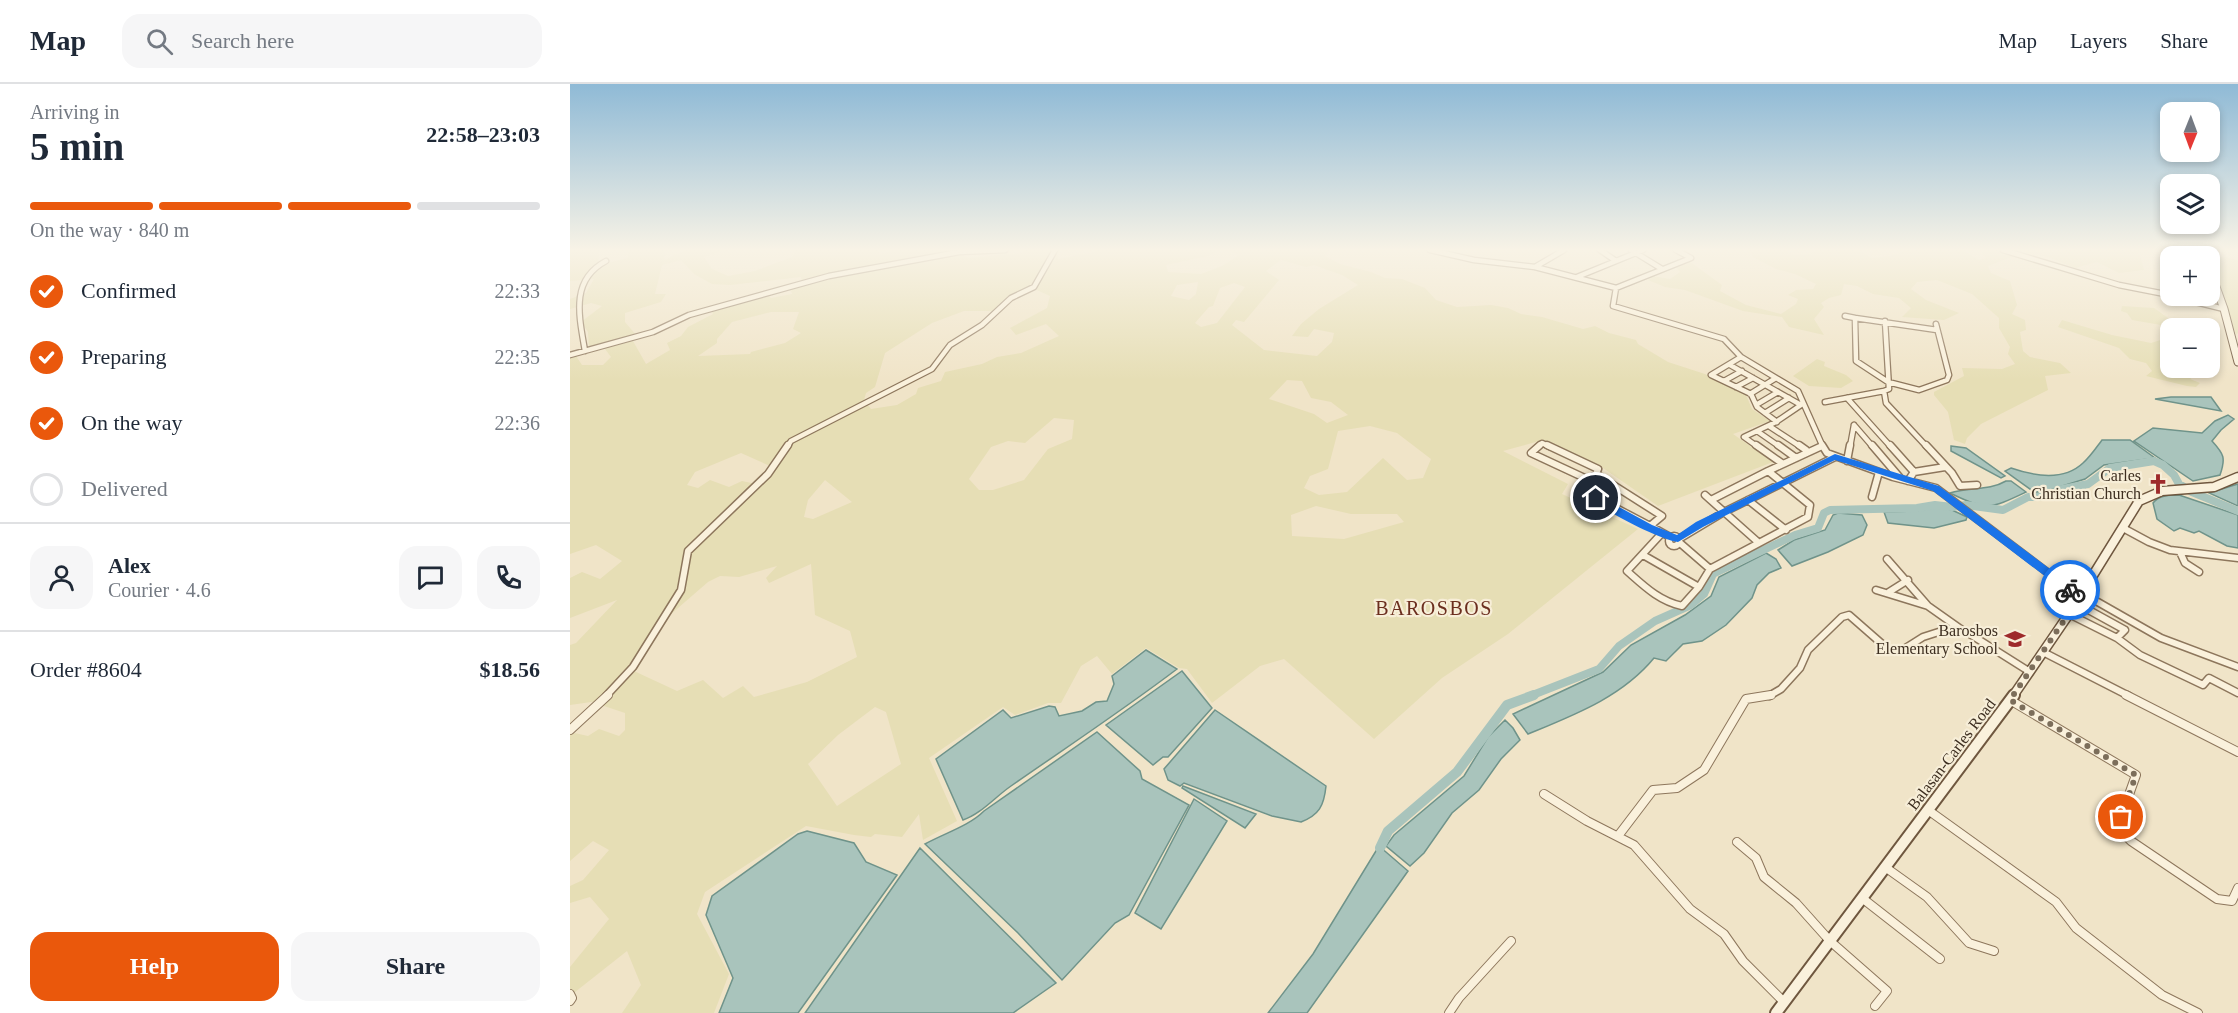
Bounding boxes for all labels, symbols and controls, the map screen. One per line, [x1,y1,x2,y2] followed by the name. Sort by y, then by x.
[122,14,542,68] search box
[30,25,86,56] text: Map
[143,25,176,58] icon: search
[191,28,294,53] text: Search here
[1999,29,2037,53] text: Map
[2070,29,2127,53] text: Layers
[2160,29,2208,53] text: Share
[30,101,119,123] text: Arriving in
[2160,102,2220,162] north arrow
[2160,102,2220,378] map controls
[426,122,540,147] text: 22:58–23:03
[30,125,124,168] text: 5 min
[2160,174,2220,234] button: layers
[30,219,189,241] text: On the way · 840 m
[2160,246,2220,306] button: +
[30,275,63,308] icon: check
[81,278,176,303] text: Confirmed
[494,280,540,302] text: 22:33
[2160,318,2220,378] button: −
[30,341,63,374] icon: check
[81,344,167,369] text: Preparing
[494,346,540,368] text: 22:35
[30,407,63,440] icon: check
[81,410,182,435] text: On the way
[494,412,540,434] text: 22:36
[2031,467,2141,502] place label: Carles Christian Church
[1570,472,1621,523] pin
[2146,472,2170,496] church icon: Carles Christian Church
[81,476,168,501] text: Delivered
[1579,481,1612,514] icon: home
[30,546,93,609] button: person
[399,546,462,609] button: chat
[477,546,540,609] button: phone
[108,553,151,578] text: Alex
[2040,560,2100,620] courier
[2054,574,2087,607] icon: bike
[108,579,211,601] text: Courier · 4.6
[1375,597,1493,619] district label: BAROSBOS
[1876,622,1999,658] place label: Barosbos Elementary School
[2003,627,2027,651] school or university icon: Barosbos Elementary School
[30,657,142,682] text: Order #8604
[480,657,540,682] text: $18.56
[1904,695,1999,813] street label: Balasan-Carles Road
[2095,791,2146,842] pin
[2104,800,2137,833] icon: bag
[30,932,279,1001] button: Help
[291,932,540,1001] button: Share

